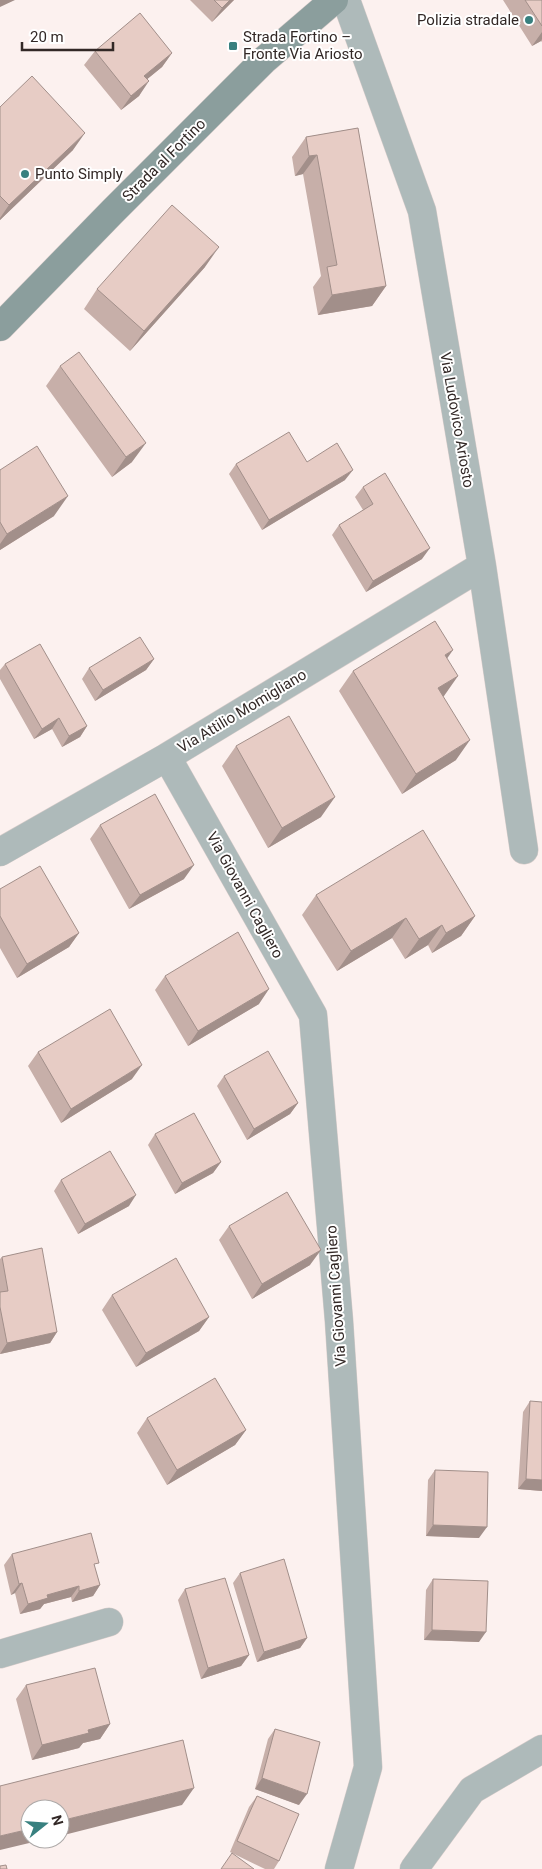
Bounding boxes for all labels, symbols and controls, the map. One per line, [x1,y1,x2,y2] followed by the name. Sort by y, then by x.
[417,11,519,29] place label: Polizia stradale
[523,14,535,26] marker: Polizia stradale
[22,20,114,52] scale bar
[30,28,64,46] text: 20 m
[243,28,363,63] place label: Strada Fortino – Fronte Via Ariosto
[227,40,239,52] marker: Strada Fortino – Fronte Via Ariosto
[119,115,209,205] street label: Strada al Fortino
[35,165,123,183] place label: Punto Simply
[19,168,31,180] marker: Punto Simply
[436,351,478,489] street label: Via Ludovico Ariosto
[174,665,310,757] street label: Via Attilio Momigliano
[203,829,287,961] street label: Via Giovanni Cagliero
[322,1225,350,1367] street label: Via Giovanni Cagliero
[20,1799,70,1849] north arrow
[48,1813,67,1827] text: N

